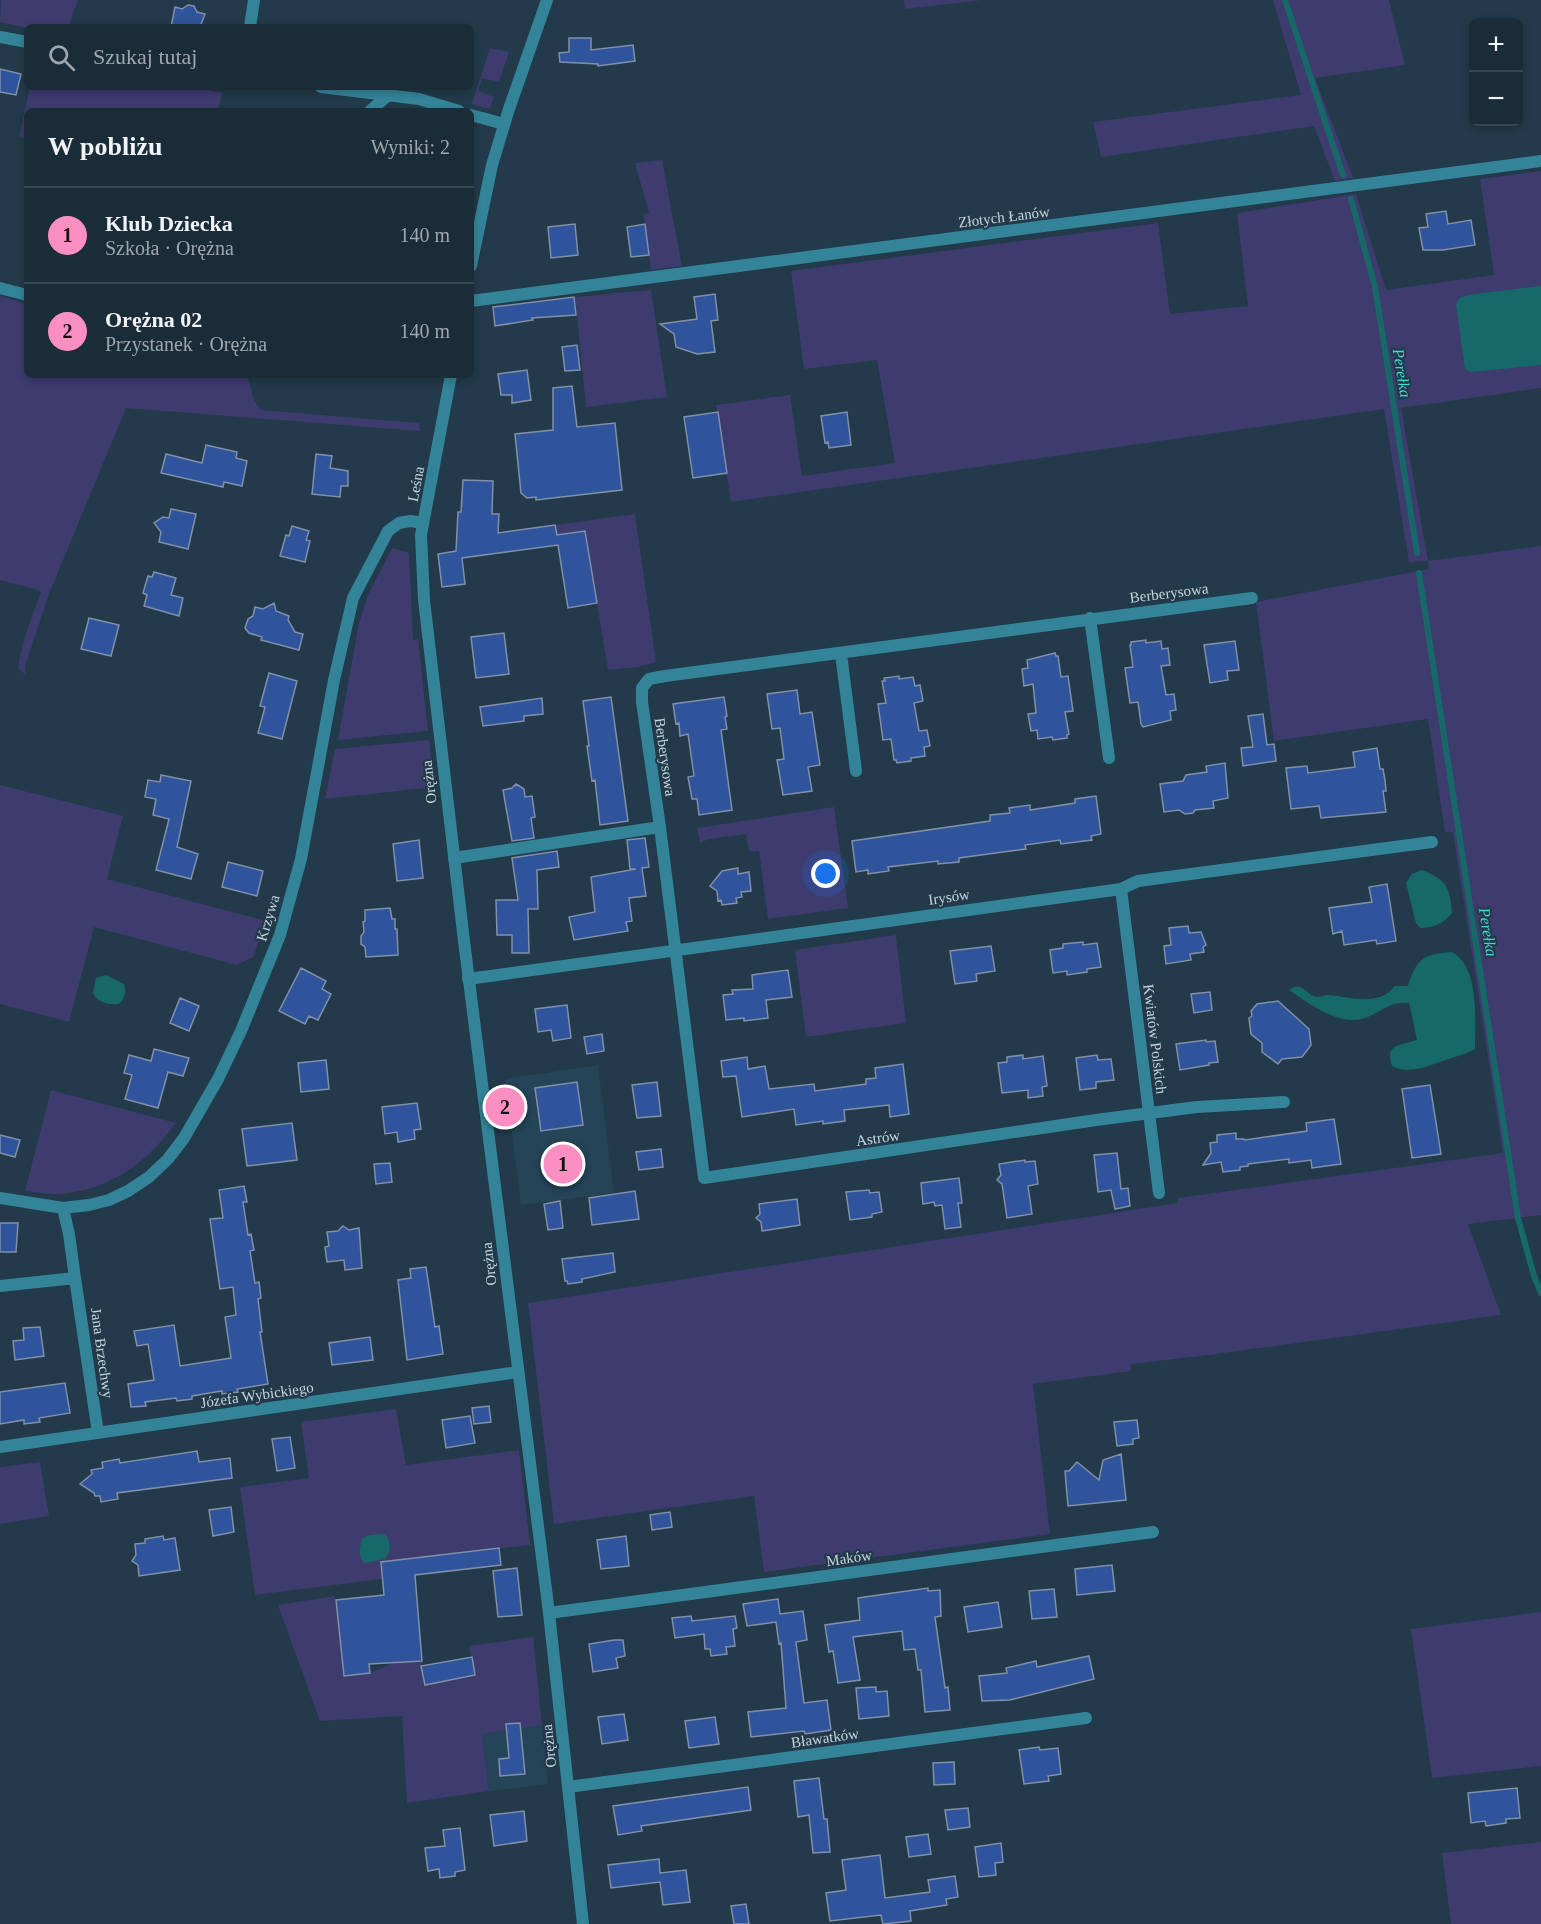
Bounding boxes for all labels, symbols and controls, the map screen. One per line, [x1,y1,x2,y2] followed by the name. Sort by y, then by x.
[1469,18,1523,126] map controls
[1469,18,1523,72] button: +
[24,24,474,90] search box
[45,41,78,74] icon: search
[93,44,197,69] text: Szukaj tutaj
[1469,72,1523,126] button: −
[48,132,162,161] text: W pobliżu
[371,136,450,158] text: Wyniki: 2
[957,203,1051,231] street label: Złotych Łanów
[105,211,233,236] text: Klub Dziecka
[63,224,73,246] text: 1
[399,224,450,246] text: 140 m
[105,237,234,259] text: Szkoła · Orężna
[105,307,202,332] text: Orężna 02
[63,320,73,342] text: 2
[399,320,450,342] text: 140 m
[105,333,267,355] text: Przystanek · Orężna
[1390,346,1414,399] water label: Perełka
[405,465,427,503] street label: Leśna
[1129,580,1210,606] street label: Berberysowa
[652,717,678,798] street label: Berberysowa
[418,759,440,804] street label: Orężna
[811,859,840,888] your location
[927,886,971,908] street label: Irysów
[253,893,283,943] street label: Krzywa
[1476,905,1500,958] water label: Perełka
[1140,983,1170,1095] street label: Kwiatów Polskich
[486,1084,524,1130] pin: 2
[855,1127,901,1149] street label: Astrów
[544,1142,582,1186] pin: 1
[478,1241,500,1286] street label: Orężna
[88,1307,116,1400] street label: Jana Brzechwy
[199,1379,315,1411] street label: Józefa Wybickiego
[825,1547,873,1569] street label: Maków
[539,1723,559,1768] street label: Orężna
[790,1725,860,1751] street label: Bławatków

